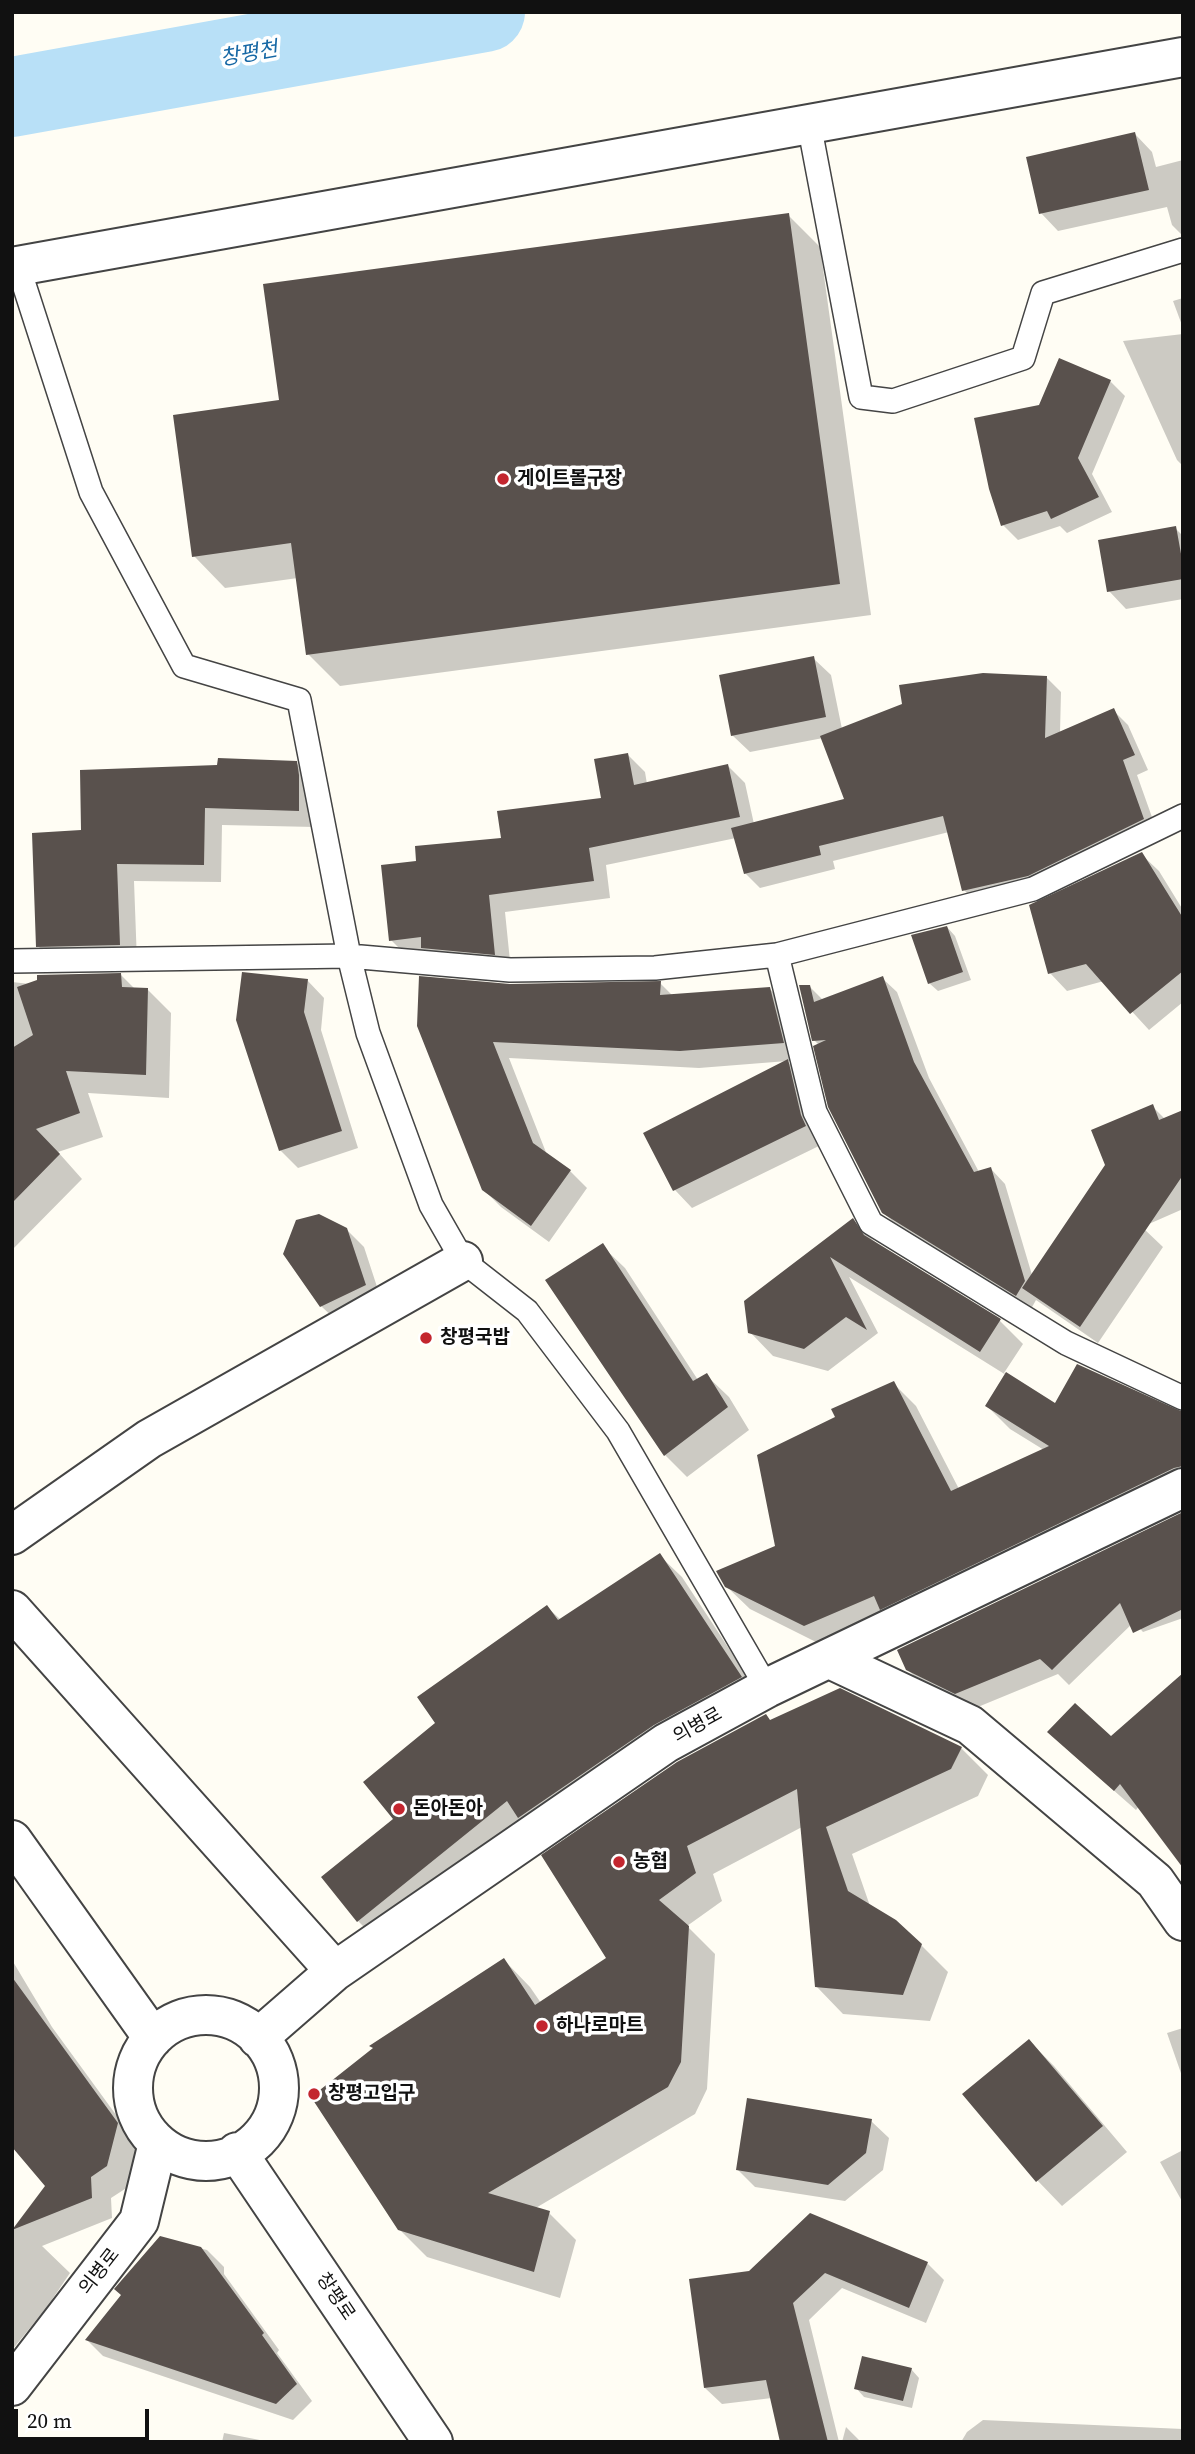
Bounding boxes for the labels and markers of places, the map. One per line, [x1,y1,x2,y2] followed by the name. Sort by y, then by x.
[517,468,622,490] place label: 게이트볼구장
[495,471,511,487] marker: 게이트볼구장
[440,1327,510,1349] place label: 창평국밥
[418,1330,434,1346] marker: 창평국밥
[413,1798,483,1820] place label: 돈아돈아
[391,1801,407,1817] marker: 돈아돈아
[633,1851,668,1873] place label: 농협
[611,1854,627,1870] marker: 농협
[556,2015,643,2037] place label: 하나로마트
[534,2018,550,2034] marker: 하나로마트
[328,2083,415,2105] place label: 창평고입구
[306,2086,322,2102] marker: 창평고입구

